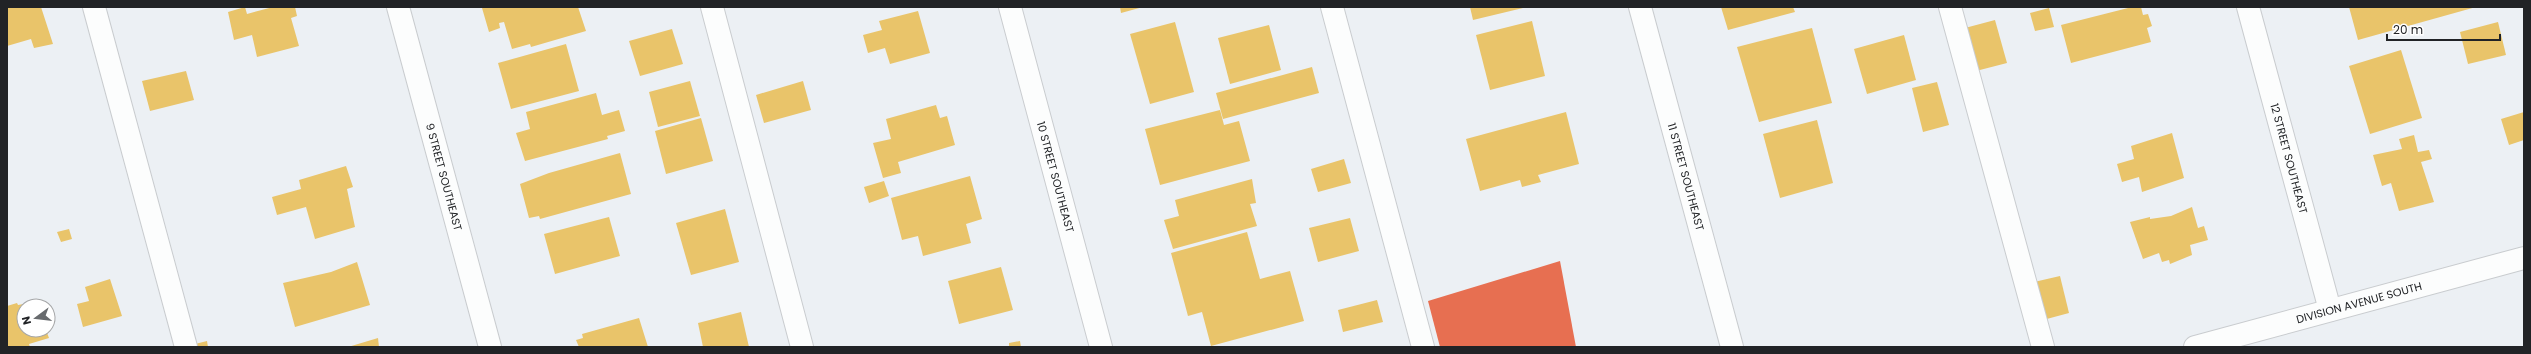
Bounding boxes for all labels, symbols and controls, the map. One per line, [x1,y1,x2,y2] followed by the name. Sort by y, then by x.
[2387,16,2500,42] scale bar
[2393,21,2423,38] text: 20 m
[2266,102,2312,216] street label: 12 STREET SOUTHEAST
[1033,120,1078,234] street label: 10 STREET SOUTHEAST
[422,121,466,233] street label: 9 STREET SOUTHEAST
[1664,121,1708,233] street label: 11 STREET SOUTHEAST
[2294,278,2424,327] street label: DIVISION AVENUE SOUTH
[16,298,56,338] north arrow
[18,315,35,327] text: N

